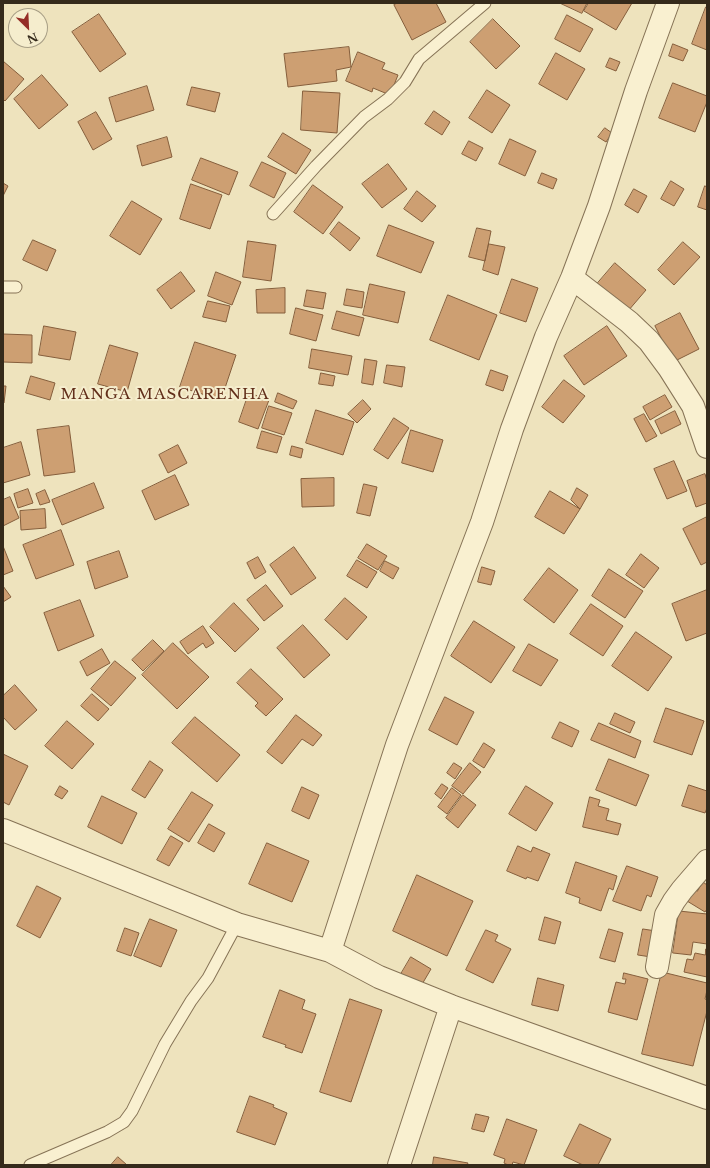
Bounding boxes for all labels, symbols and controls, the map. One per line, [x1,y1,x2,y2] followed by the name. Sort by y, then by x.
[8,8,48,48] north arrow
[25,30,40,47] text: N
[61,386,269,404] district label: MANGA MASCARENHA

